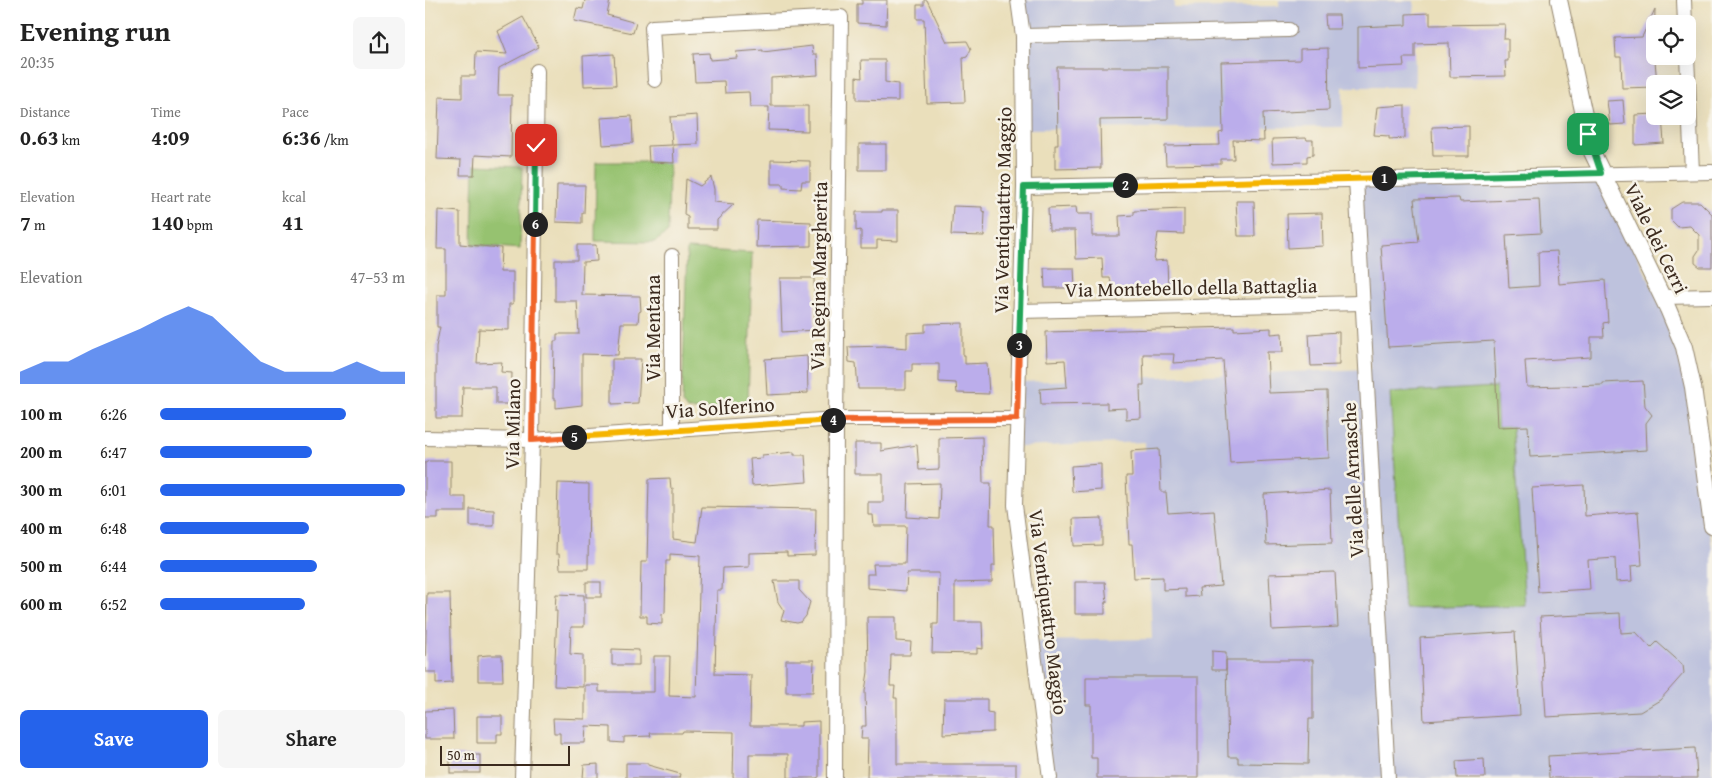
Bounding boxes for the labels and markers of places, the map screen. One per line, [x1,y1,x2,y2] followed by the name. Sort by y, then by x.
[1567,113,1609,155] pin
[515,124,557,166] pin
[1371,166,1397,190] pin: 1
[1113,172,1137,198] pin: 2
[523,212,547,236] pin: 6
[1007,332,1031,358] pin: 3
[821,408,845,432] pin: 4
[561,424,587,450] pin: 5

